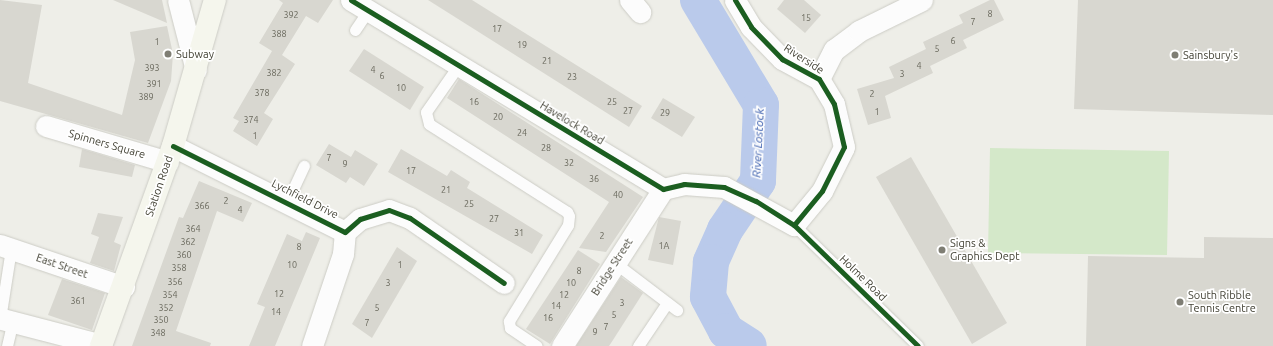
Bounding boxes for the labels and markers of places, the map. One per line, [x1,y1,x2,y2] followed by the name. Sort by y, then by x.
[176,47,214,61] place label: Subway
[1183,48,1238,62] place label: Sainsbury's
[163,49,173,59] marker: Subway
[1170,50,1180,60] marker: Sainsbury's
[950,237,1019,263] place label: Signs & Graphics Dept
[937,245,947,255] marker: Signs & Graphics Dept
[1188,289,1256,315] place label: South Ribble Tennis Centre
[1175,297,1185,307] marker: South Ribble Tennis Centre

